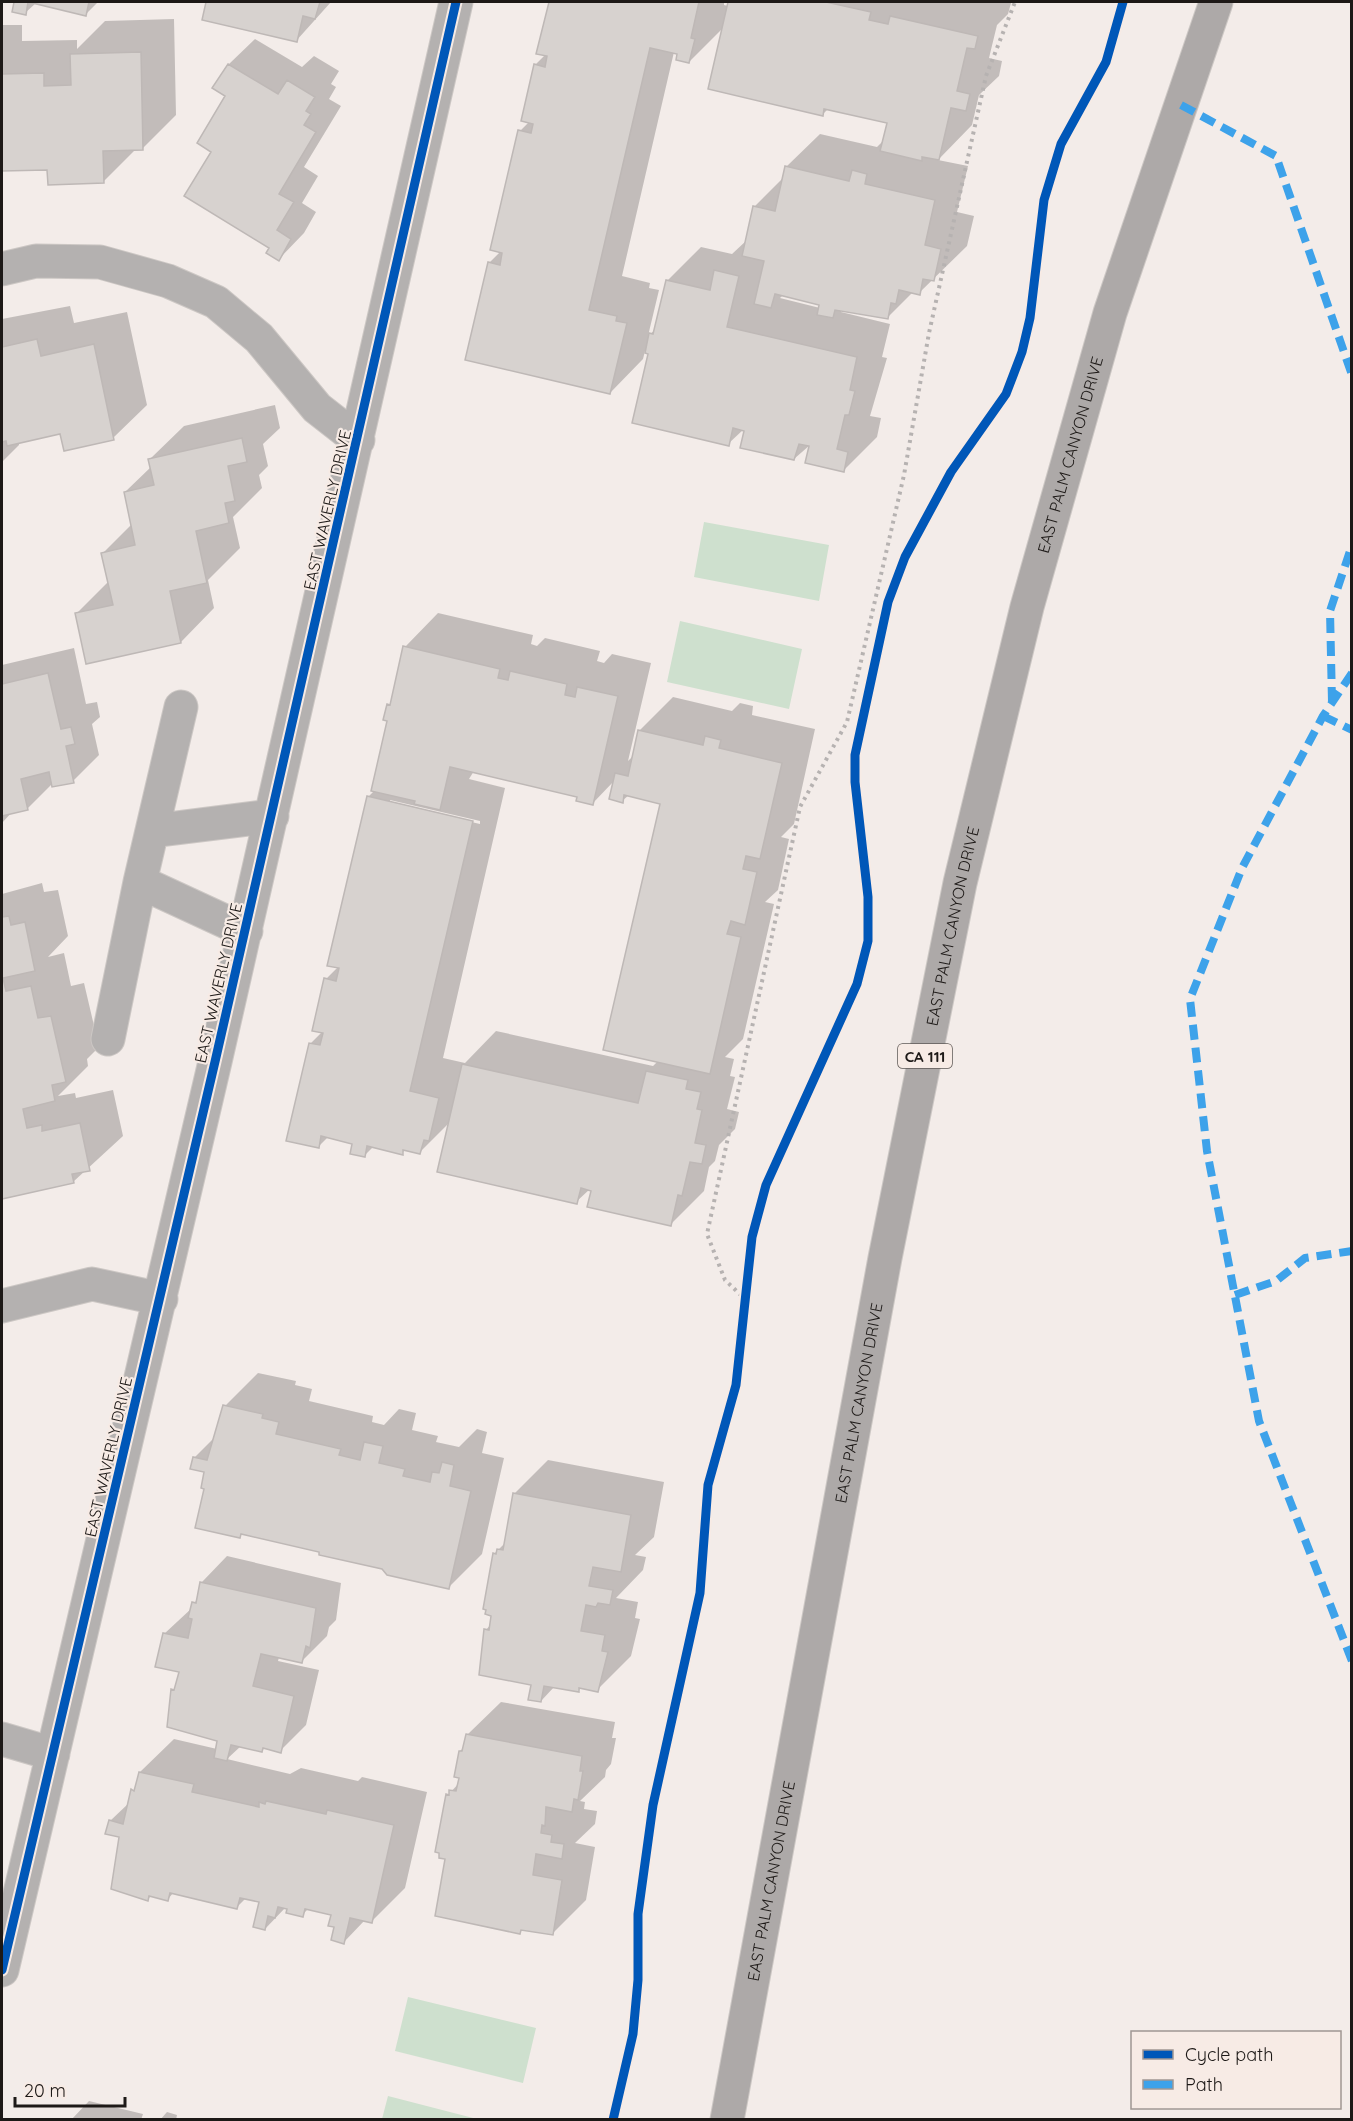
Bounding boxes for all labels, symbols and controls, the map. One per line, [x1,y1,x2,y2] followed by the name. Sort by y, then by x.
[1033,354,1107,555] street label: EAST PALM CANYON DRIVE
[299,428,355,592] street label: EAST WAVERLY DRIVE
[922,824,983,1028] street label: EAST PALM CANYON DRIVE
[190,901,246,1065] street label: EAST WAVERLY DRIVE
[898,1044,952,1068] road number: CA 111
[830,1301,887,1505] street label: EAST PALM CANYON DRIVE
[80,1375,136,1539] street label: EAST WAVERLY DRIVE
[743,1779,799,1983] street label: EAST PALM CANYON DRIVE
[1131,2031,1341,2109] legend
[1185,2043,1273,2066] text: Cycle path
[15,2070,124,2108] scale bar
[1185,2073,1223,2096] text: Path
[24,2079,66,2102] text: 20 m

